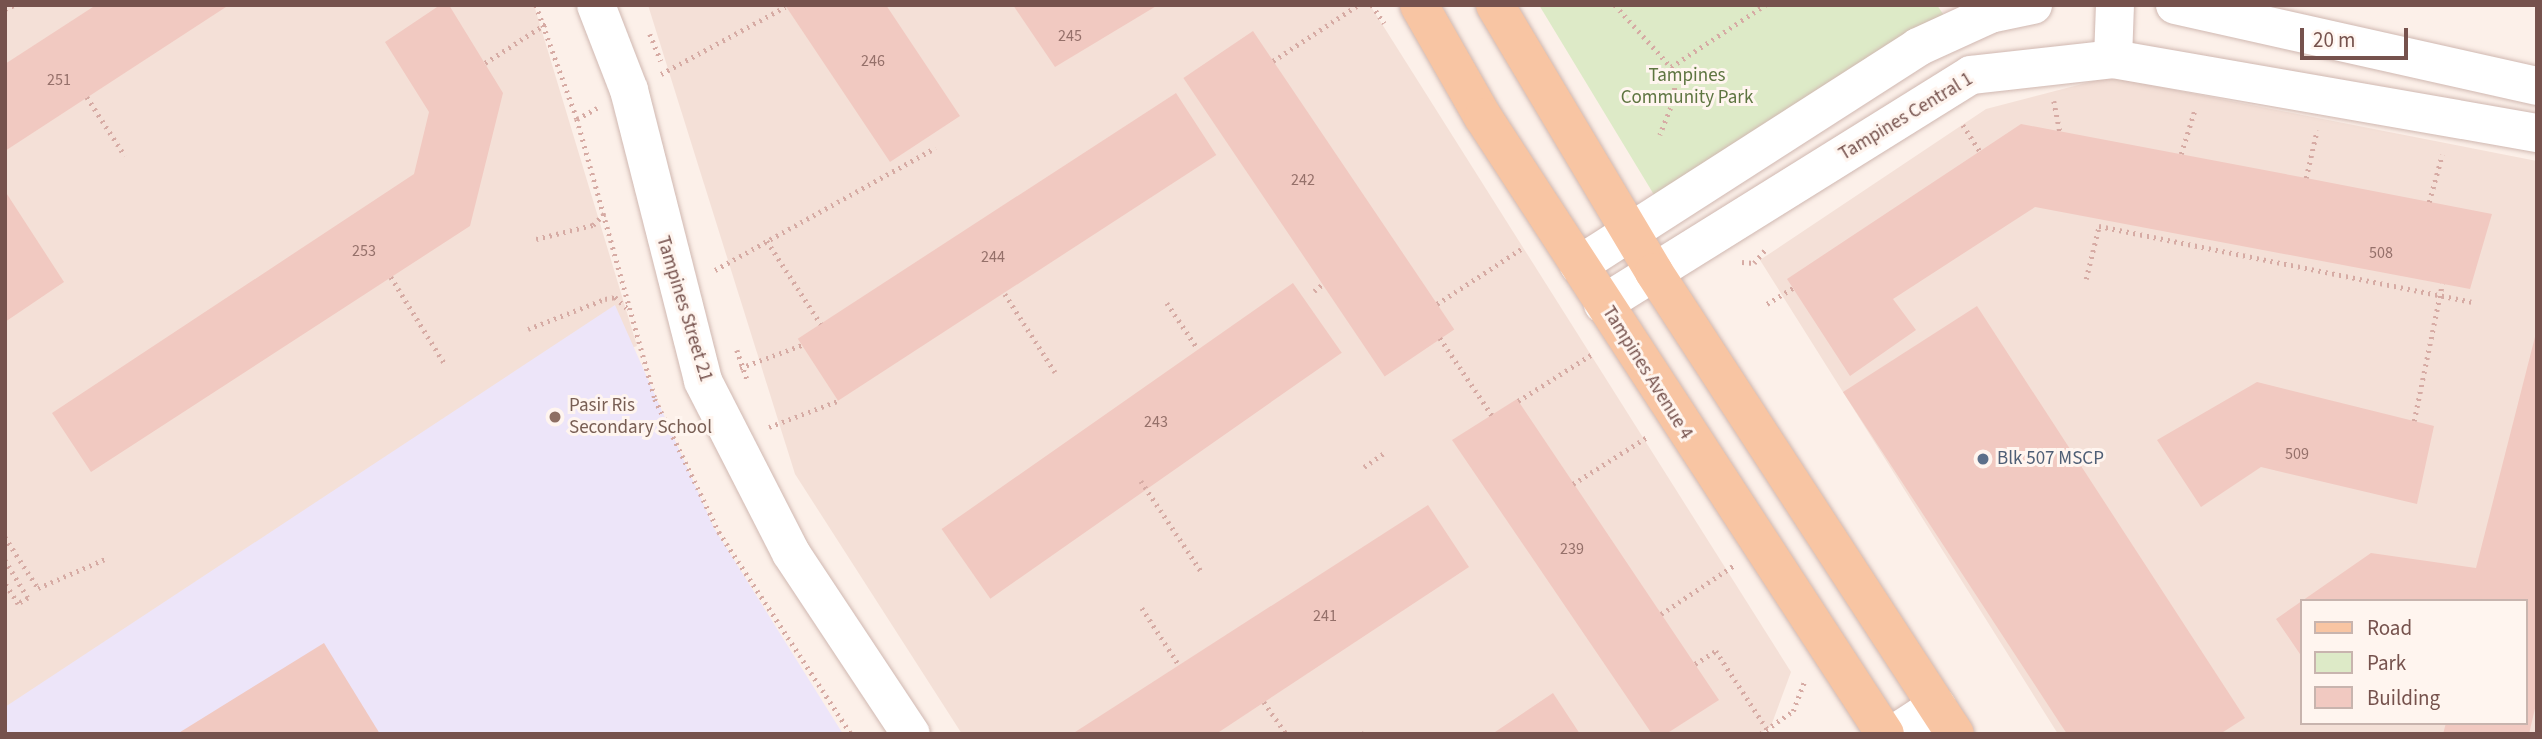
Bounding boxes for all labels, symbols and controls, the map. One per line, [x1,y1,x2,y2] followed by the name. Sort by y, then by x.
[2304,14,2412,58] scale bar
[2313,25,2355,55] text: 20 m
[1058,26,1082,46] house number: 245
[861,51,885,71] house number: 246
[1621,65,1753,109] park label: Tampines Community Park
[1835,68,1977,166] street label: Tampines Central 1
[47,70,71,90] house number: 251
[1291,170,1315,190] house number: 242
[651,233,717,385] street label: Tampines Street 21
[352,241,376,261] house number: 253
[2369,243,2393,263] house number: 508
[981,247,1005,267] house number: 244
[1597,302,1697,444] street label: Tampines Avenue 4
[569,395,712,439] place label: Pasir Ris Secondary School
[547,409,563,425] marker: Pasir Ris Secondary School
[1144,412,1168,432] house number: 243
[2285,444,2309,464] house number: 509
[1997,448,2104,470] place label: Blk 507 MSCP
[1975,451,1991,467] marker: Blk 507 MSCP
[1560,539,1584,559] house number: 239
[2300,599,2528,725] legend
[1313,606,1337,626] house number: 241
[2367,613,2412,643] text: Road
[2367,648,2406,678] text: Park
[2367,683,2440,713] text: Building

